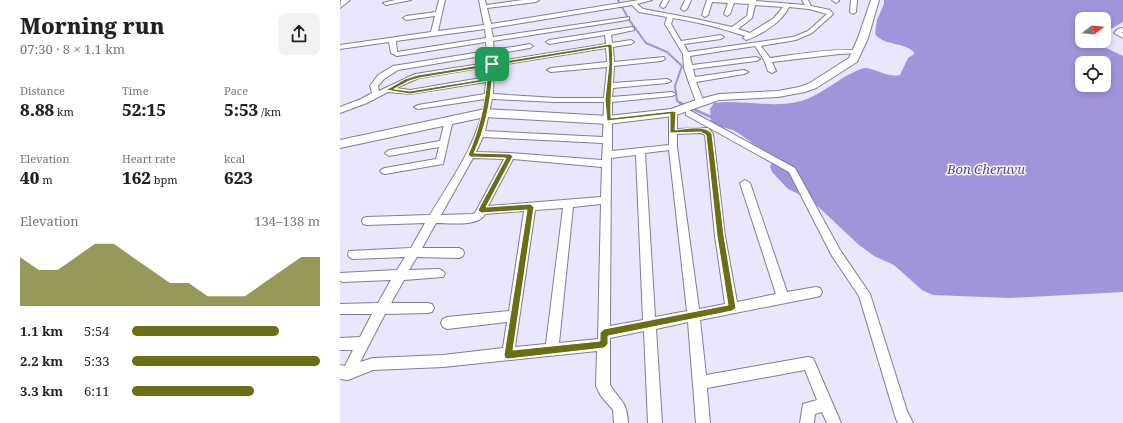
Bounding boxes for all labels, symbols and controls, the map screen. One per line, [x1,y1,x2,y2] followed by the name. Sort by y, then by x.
[20,10,165,40] text: Morning run
[1075,12,1111,48] north arrow
[1075,12,1111,92] map controls
[278,13,320,55] button: share
[20,40,125,58] text: 07:30 · 8 × 1.1 km
[475,47,509,81] pin
[481,53,503,75] icon: arrive
[1075,56,1111,92] button: locate
[20,83,65,98] text: Distance
[122,83,149,98] text: Time
[224,83,248,98] text: Pace
[20,98,54,121] text: 8.88
[122,98,166,121] text: 52:15
[224,98,258,121] text: 5:53
[54,104,74,119] text: km
[258,104,281,119] text: /km
[20,151,70,166] text: Elevation
[122,151,176,166] text: Heart rate
[224,151,245,166] text: kcal
[946,160,1025,178] water label: Bon Cheruvu
[20,166,39,189] text: 40
[122,166,151,189] text: 162
[224,166,253,189] text: 623
[39,172,53,187] text: m
[151,172,178,187] text: bpm
[20,212,79,230] text: Elevation
[254,212,320,230] text: 134–138 m
[20,322,63,340] text: 1.1 km
[84,322,110,340] text: 5:54
[20,352,63,370] text: 2.2 km
[84,352,110,370] text: 5:33
[20,382,63,400] text: 3.3 km
[84,382,110,400] text: 6:11

